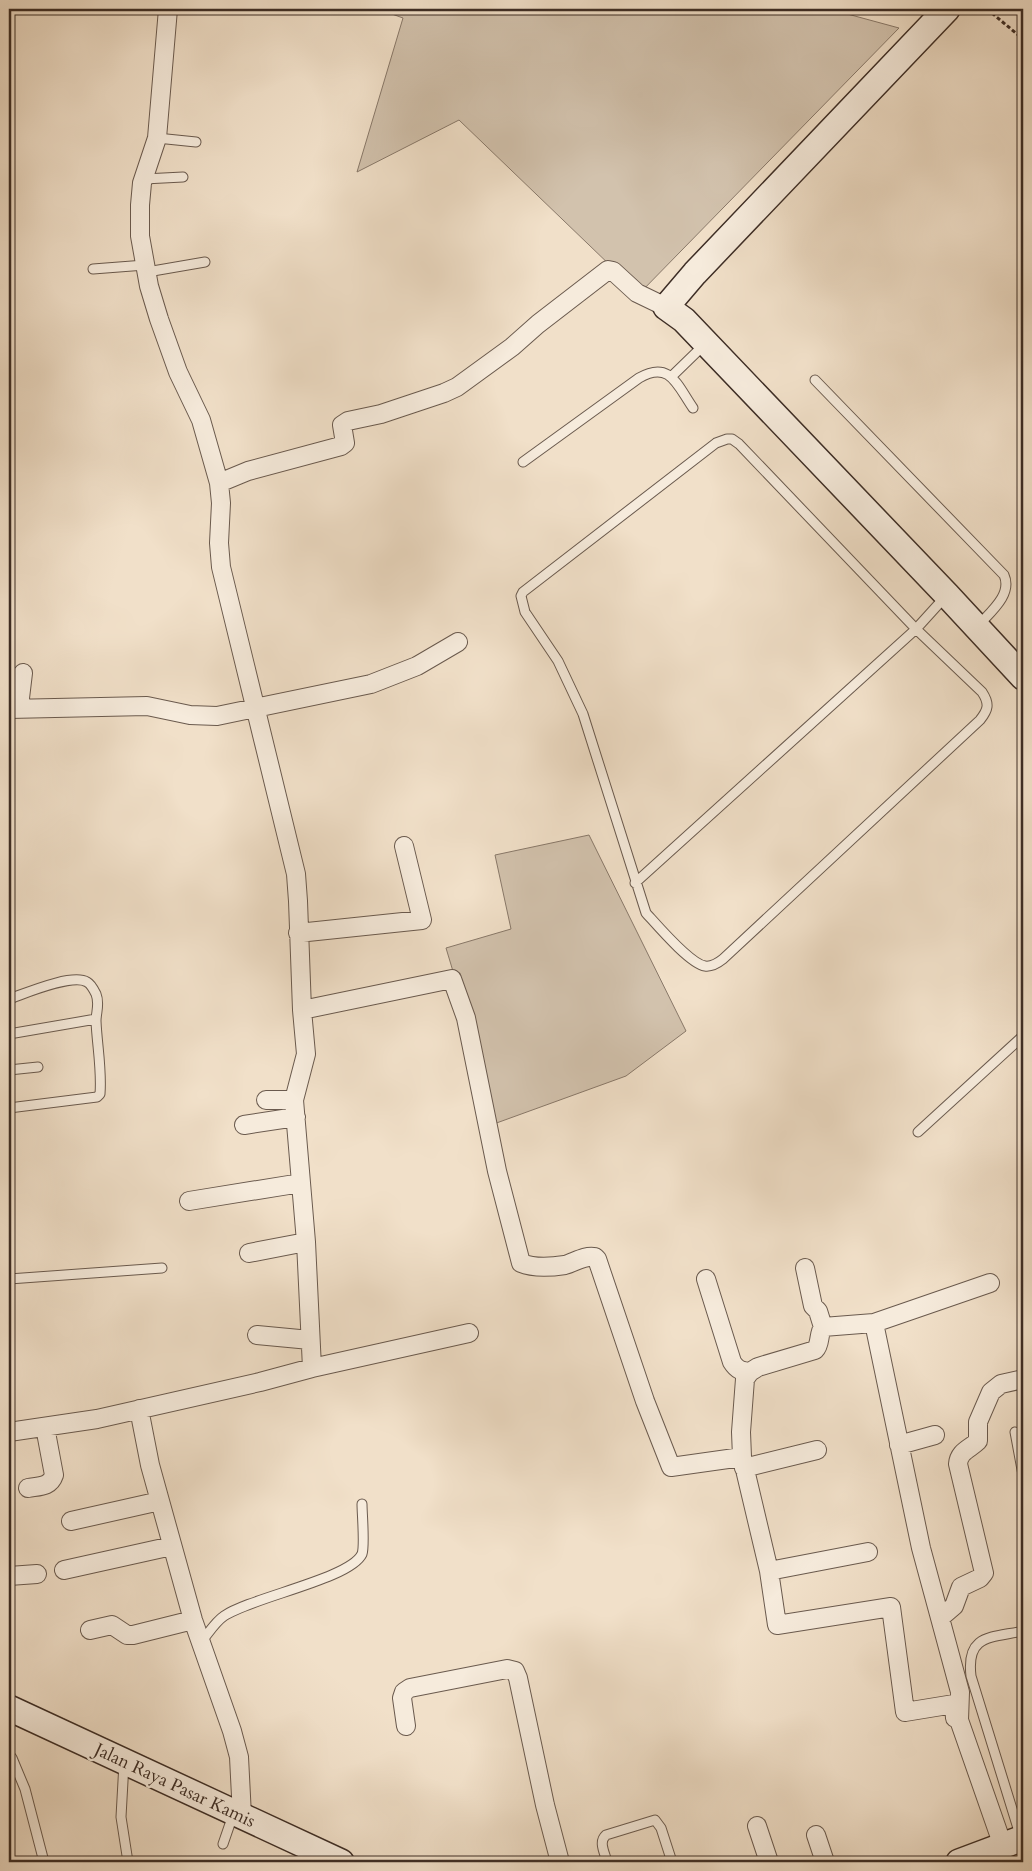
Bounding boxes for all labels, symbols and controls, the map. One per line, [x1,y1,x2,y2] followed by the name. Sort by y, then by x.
[88,1736,259,1834] street label: Jalan Raya Pasar Kamis

